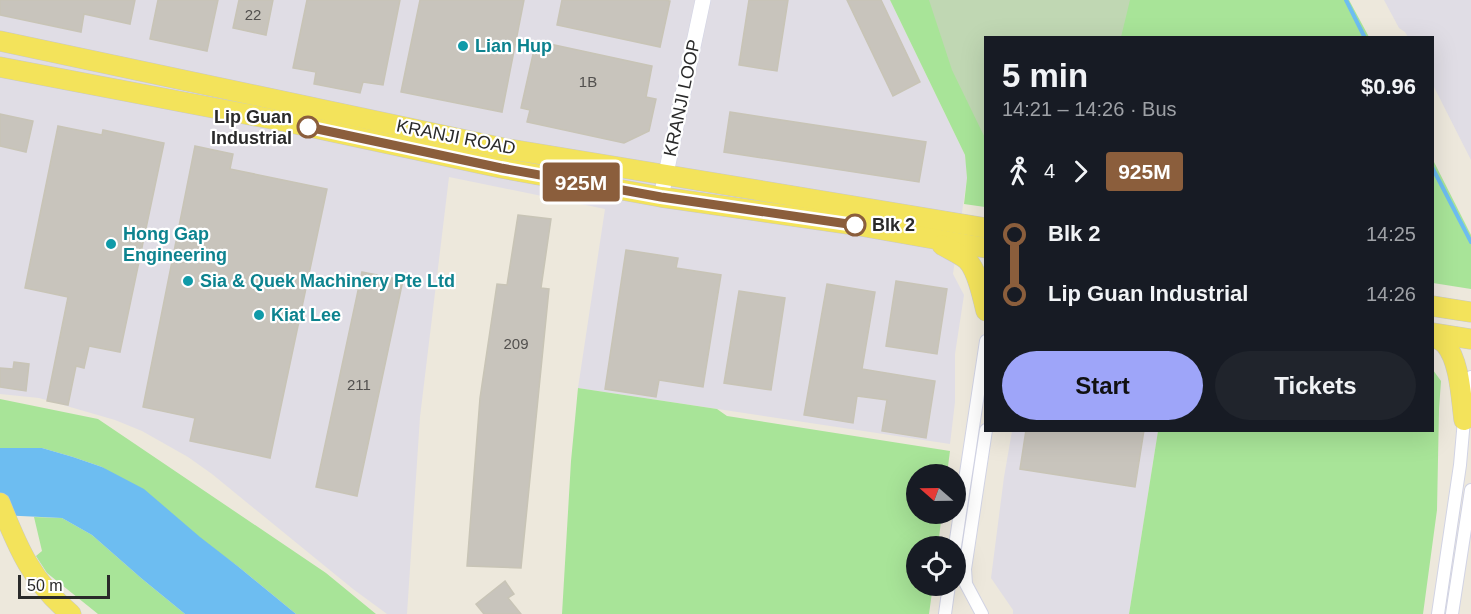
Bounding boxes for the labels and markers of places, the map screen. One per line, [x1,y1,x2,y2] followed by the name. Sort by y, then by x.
[475,36,552,56] place label: Lian Hup
[456,39,470,53] marker: Lian Hup
[211,107,292,148] place label: Lip Guan Industrial
[297,116,319,138] marker: Lip Guan Industrial
[844,214,866,236] marker: Blk 2
[872,215,915,235] place label: Blk 2
[123,224,227,265] place label: Hong Gap Engineering
[104,237,118,251] marker: Hong Gap Engineering
[200,271,455,291] place label: Sia & Quek Machinery Pte Ltd
[181,274,195,288] marker: Sia & Quek Machinery Pte Ltd
[271,305,341,325] place label: Kiat Lee
[252,308,266,322] marker: Kiat Lee

